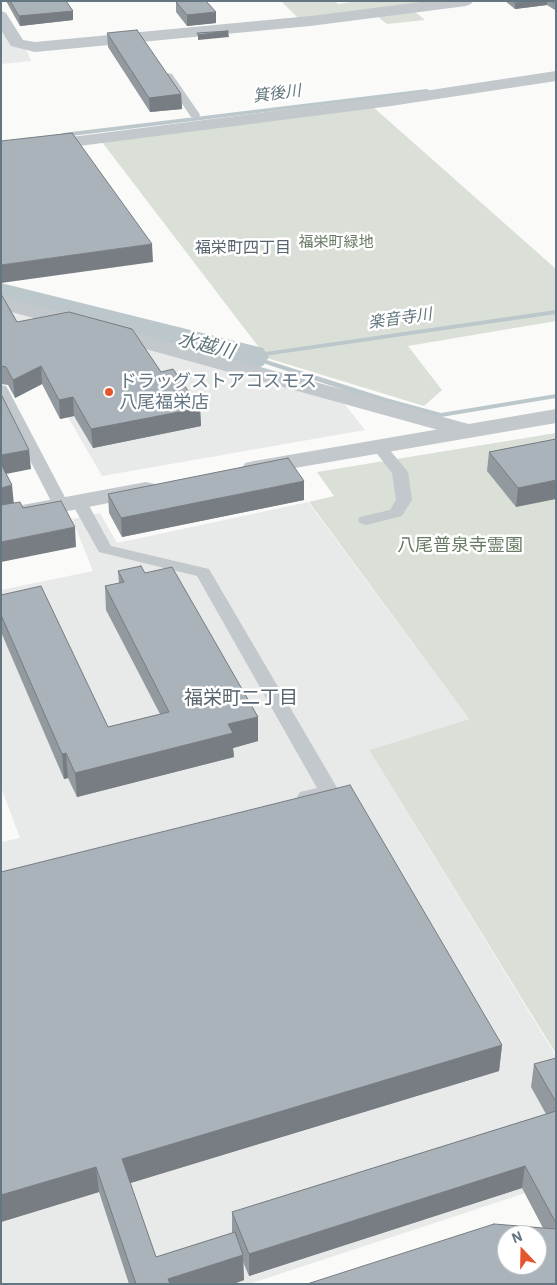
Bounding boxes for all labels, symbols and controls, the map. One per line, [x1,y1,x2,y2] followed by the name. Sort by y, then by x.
[252,82,302,106] water label: 箕後川
[299,234,373,252] park label: 福栄町緑地
[195,238,291,258] district label: 福栄町四丁目
[367,305,433,333] water label: 楽音寺川
[176,328,236,364] water label: 水越川
[119,371,317,414] place label: ドラッグストアコスモス 八尾福栄店
[103,386,115,398] marker: ドラッグストアコスモス 八尾福栄店
[397,535,523,557] park label: 八尾普泉寺霊園
[184,688,298,710] district label: 福栄町二丁目
[497,1225,547,1275] north arrow
[509,1227,525,1247] text: N

